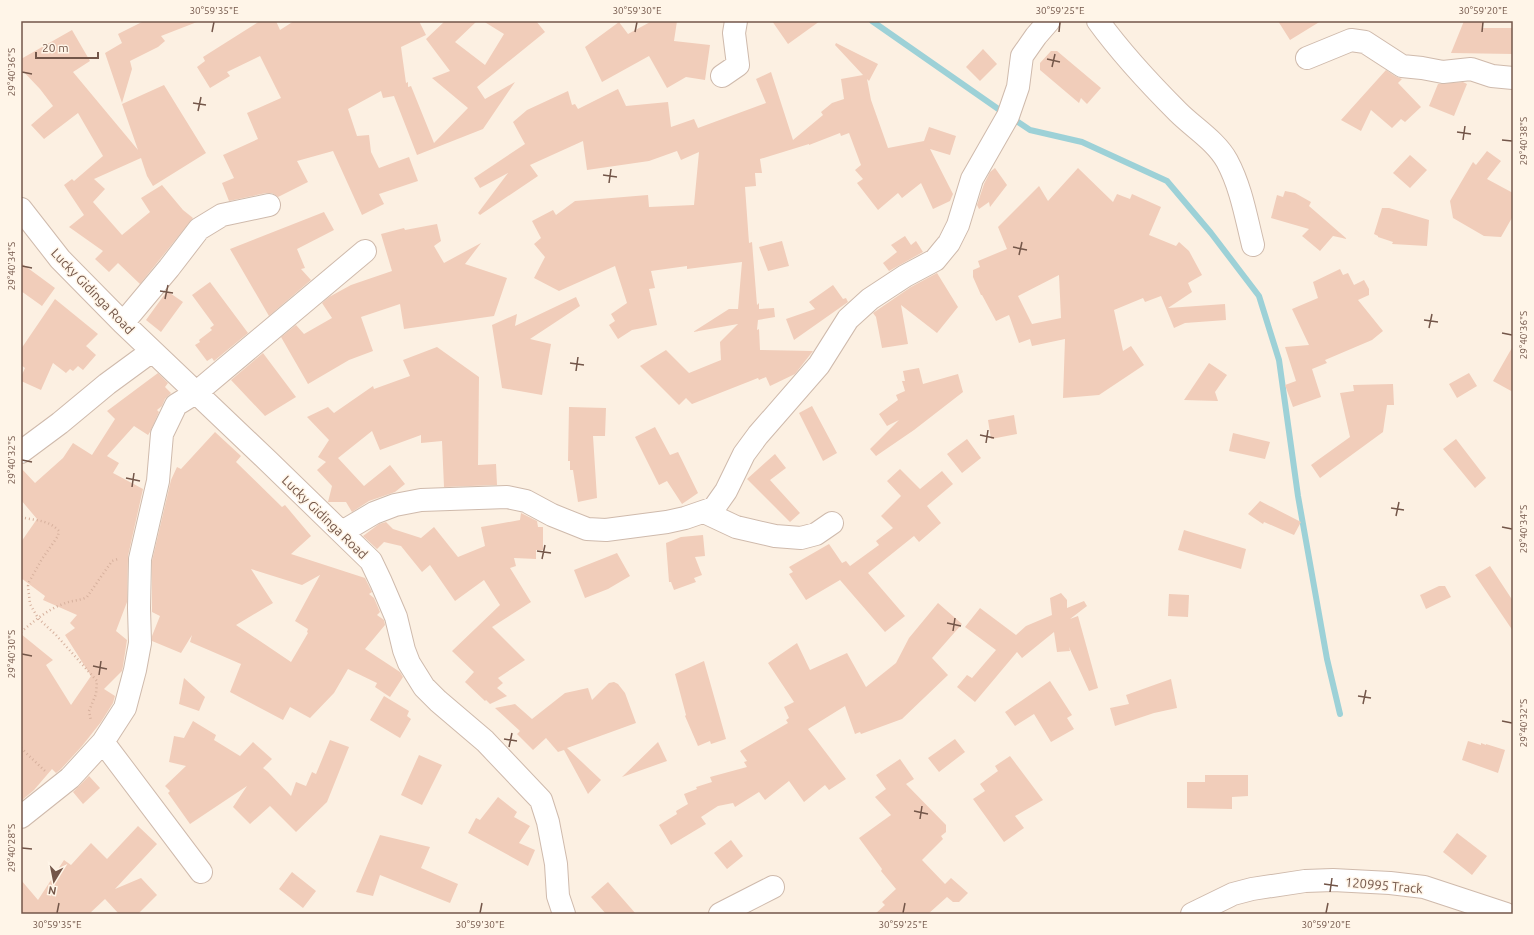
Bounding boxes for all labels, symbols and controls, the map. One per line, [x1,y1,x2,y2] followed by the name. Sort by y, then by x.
[189,5,239,16] text: 30°59'35"E
[612,5,662,16] text: 30°59'30"E
[1035,5,1085,16] text: 30°59'25"E
[1458,5,1508,16] text: 30°59'20"E
[36,34,98,60] scale bar
[42,41,69,54] text: 20 m
[6,48,17,96] text: 29°40'36"S
[1518,117,1529,165] text: 29°40'38"S
[6,242,17,290] text: 29°40'34"S
[49,246,137,336] street label: Lucky Gidinga Road
[1518,311,1529,359] text: 29°40'36"S
[6,436,17,484] text: 29°40'32"S
[280,473,370,561] street label: Lucky Gidinga Road
[1518,505,1529,553] text: 29°40'34"S
[6,630,17,678] text: 29°40'30"S
[1518,699,1529,747] text: 29°40'32"S
[6,824,17,872] text: 29°40'28"S
[34,861,74,901] north arrow
[1345,875,1424,895] street label: 120995 Track
[47,884,57,897] text: N
[32,919,82,930] text: 30°59'35"E
[455,919,505,930] text: 30°59'30"E
[878,919,928,930] text: 30°59'25"E
[1301,919,1351,930] text: 30°59'20"E

